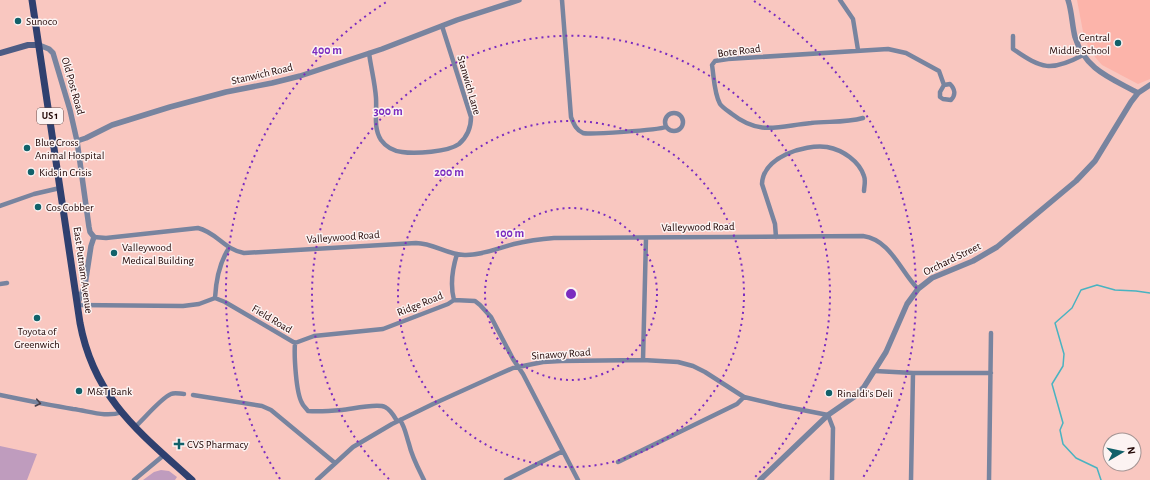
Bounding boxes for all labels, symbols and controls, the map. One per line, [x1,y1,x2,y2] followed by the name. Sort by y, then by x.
[13,16,23,26] marker: Sunoco
[26,16,57,27] place label: Sunoco
[1049,32,1110,56] place label: Central Middle School
[1113,38,1123,48] marker: Central Middle School
[717,43,761,59] street label: Bote Road
[312,44,342,56] text: 400 m
[455,54,483,116] street label: Stanwich Lane
[60,56,87,116] street label: Old Post Road
[230,62,294,86] street label: Stanwich Road
[373,105,403,117] text: 300 m
[37,108,63,124] road number: US 1
[35,137,104,161] place label: Blue Cross Animal Hospital
[22,143,32,153] marker: Blue Cross Animal Hospital
[434,166,464,178] text: 200 m
[26,167,36,177] marker: Kids in Crisis
[39,167,92,178] place label: Kids in Crisis
[33,202,43,212] marker: Cos Cobber
[46,202,94,213] place label: Cos Cobber
[661,221,735,233] street label: Valleywood Road
[71,226,95,314] street label: East Putnam Avenue
[496,227,524,239] text: 100 m
[306,229,380,245] street label: Valleywood Road
[922,240,983,278] street label: Orchard Street
[122,242,195,266] place label: Valleywood Medical Building
[109,248,119,258] marker: Valleywood Medical Building
[564,287,578,301] centre of rings
[395,290,445,318] street label: Ridge Road
[250,303,294,335] street label: Field Road
[32,313,42,323] marker: Toyota of Greenwich
[14,326,60,350] place label: Toyota of Greenwich
[531,346,591,362] street label: Sinawoy Road
[74,386,84,396] marker: M&T Bank
[87,386,132,397] place label: M&T Bank
[824,388,834,398] marker: Rinaldi's Deli
[837,388,893,399] place label: Rinaldi's Deli
[35,398,41,407] one-way arrow
[1102,432,1142,472] north arrow
[174,439,184,449] marker: CVS Pharmacy
[187,439,249,450] place label: CVS Pharmacy
[1125,446,1137,455] text: N

